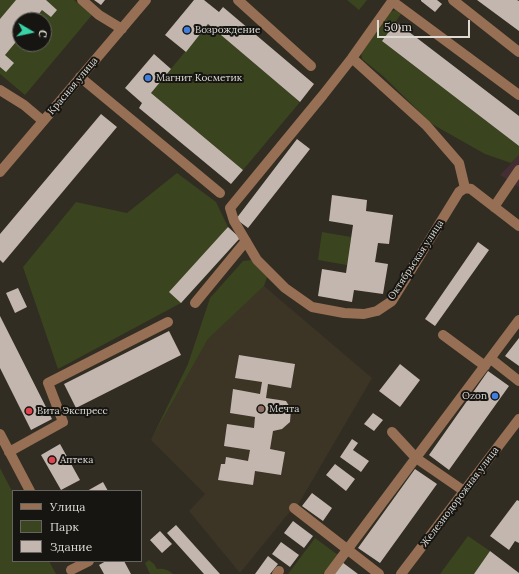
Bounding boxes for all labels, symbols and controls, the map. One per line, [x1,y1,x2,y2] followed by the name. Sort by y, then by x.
[12,12,52,52] north arrow
[379,12,472,38] scale bar
[384,19,412,34] text: 50 m
[195,24,260,36] place label: Возрождение
[182,25,192,35] marker: Возрождение
[35,29,50,39] text: С
[45,55,101,117] street label: Красная улица
[156,72,242,84] place label: Магнит Косметик
[143,73,153,83] marker: Магнит Косметик
[386,218,446,302] street label: Октябрьская улица
[462,390,487,402] place label: Ozon
[490,391,500,401] marker: Ozon
[269,403,299,415] place label: Мечта
[256,404,266,414] marker: Мечта
[37,405,108,417] place label: Вита Экспресс
[24,406,34,416] marker: Вита Экспресс
[418,444,502,550] street label: Железнодорожная улица
[60,454,93,466] place label: Аптека
[47,455,57,465] marker: Аптека
[12,490,142,562] legend
[50,499,86,514] text: Улица
[50,519,79,534] text: Парк
[50,539,92,554] text: Здание

